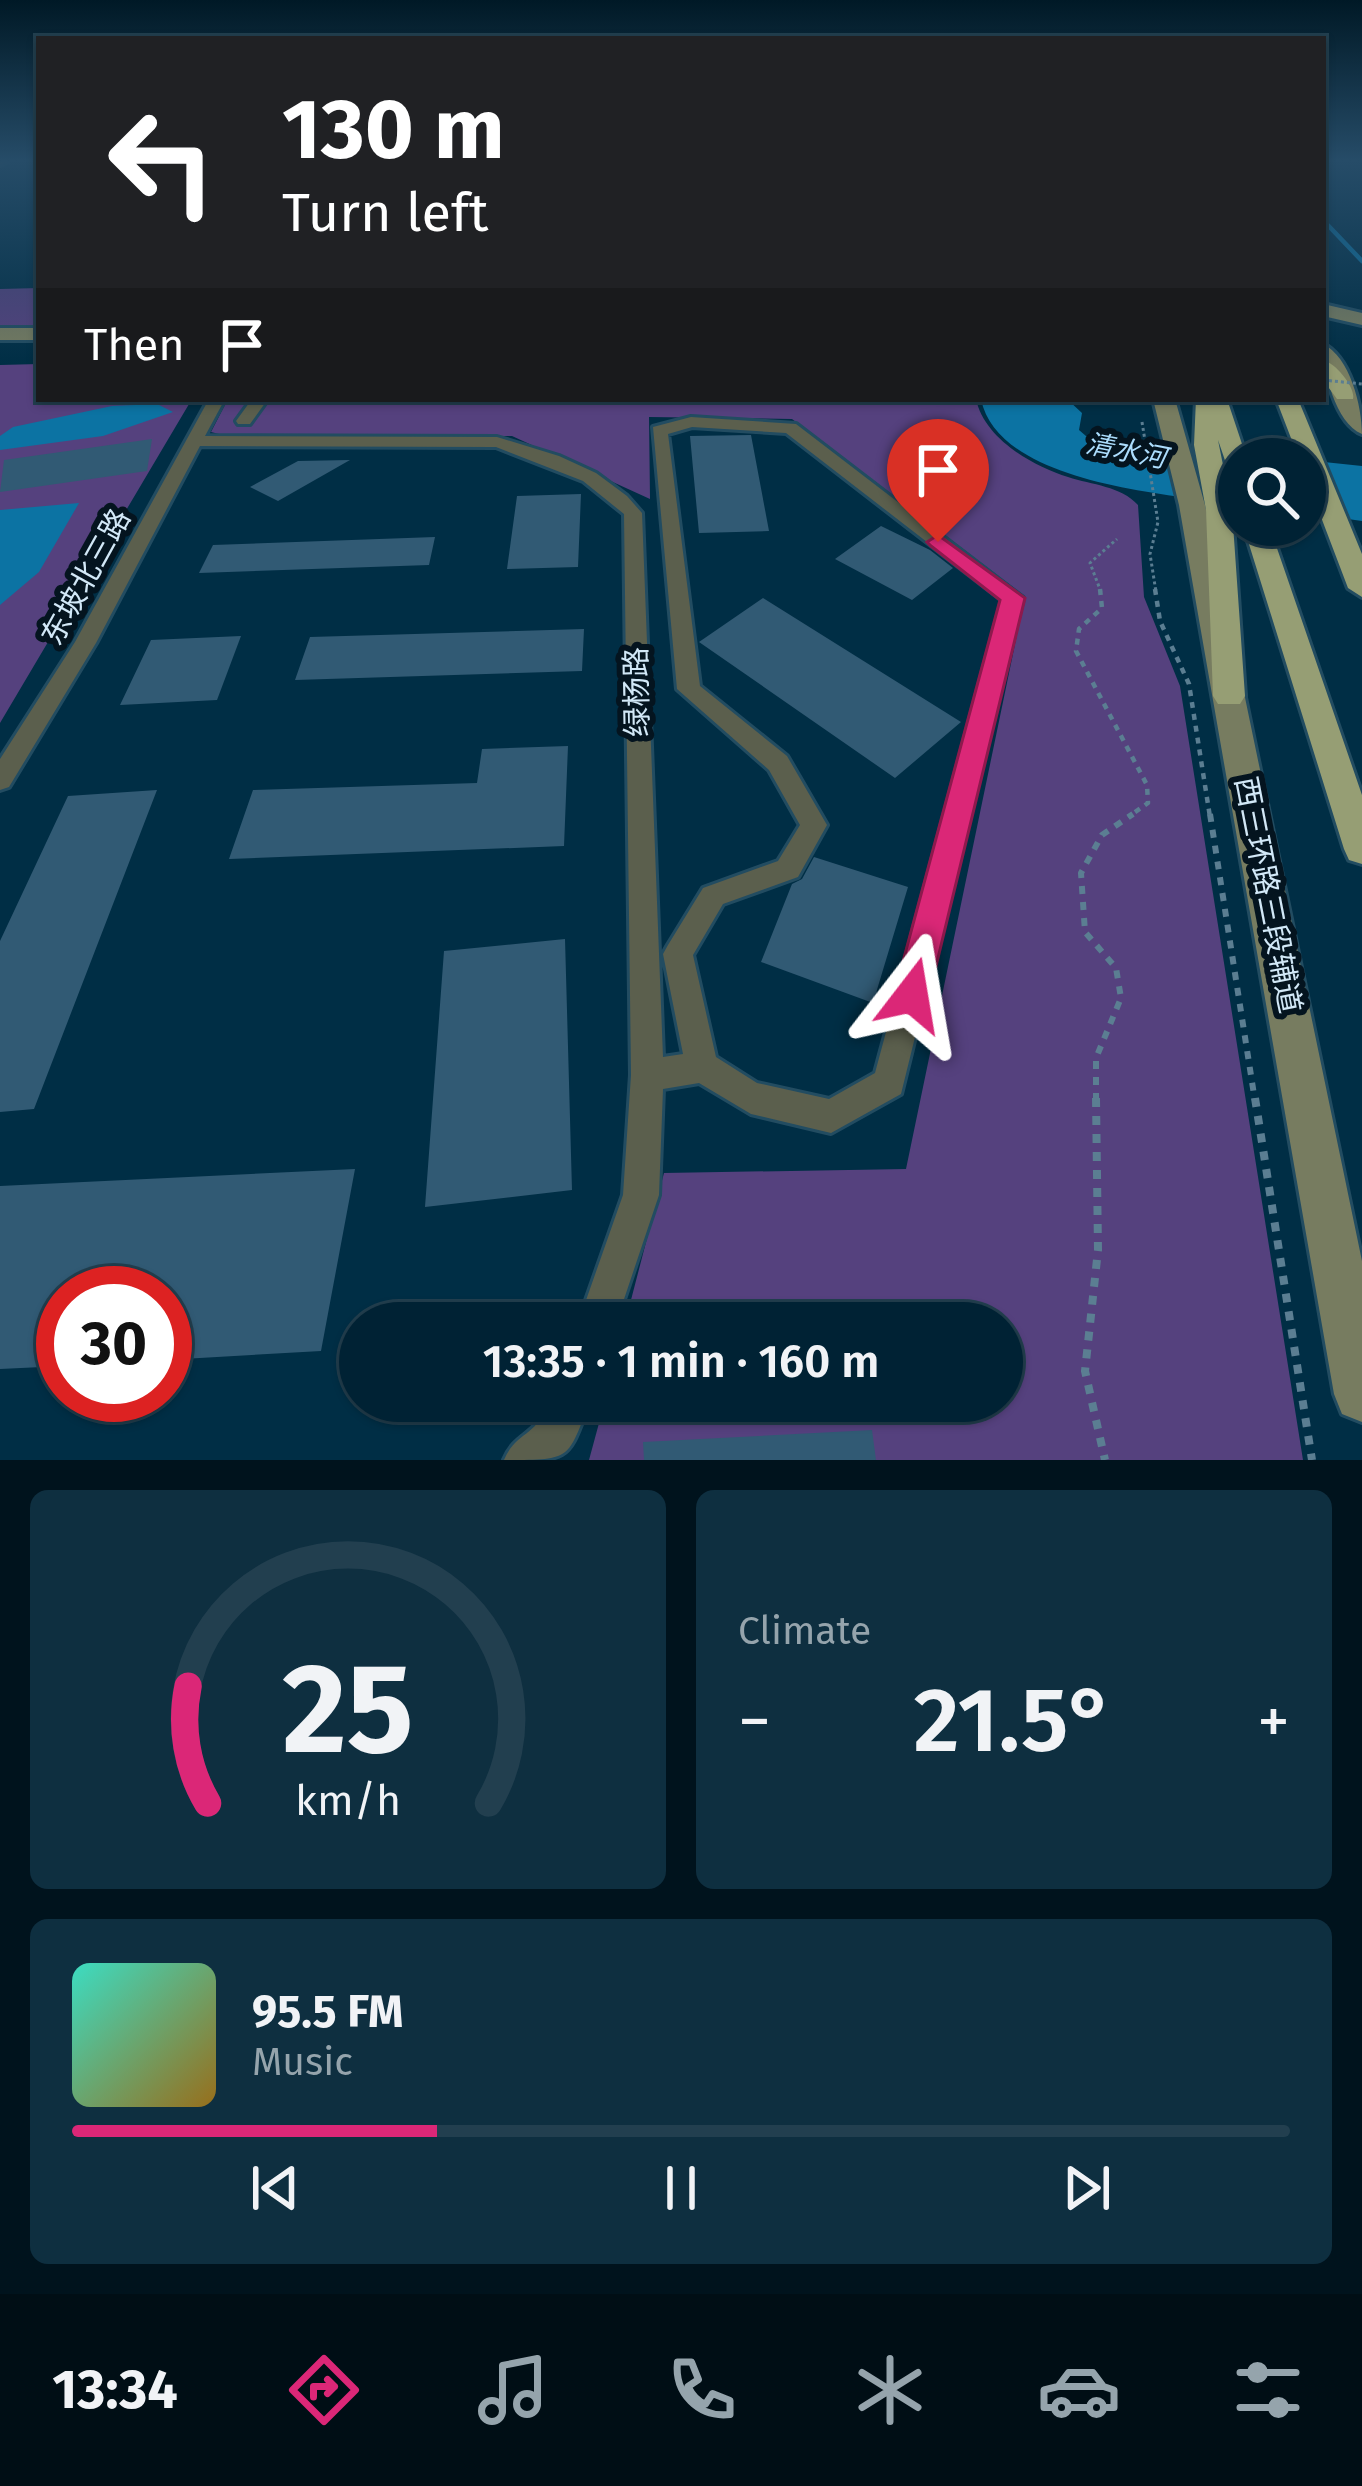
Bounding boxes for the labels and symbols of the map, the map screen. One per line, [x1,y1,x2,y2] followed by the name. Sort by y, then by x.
[887,419,989,542] pin
[1083,428,1174,475] water label: 清水河
[34,503,138,651] street label: 东坡北三路
[618,647,656,737] street label: 绿杨路
[1227,774,1309,1016] street label: 西三环路三段辅道
[849,932,975,1058] position arrow
[36,1266,192,1422] speed limit sign: 30

